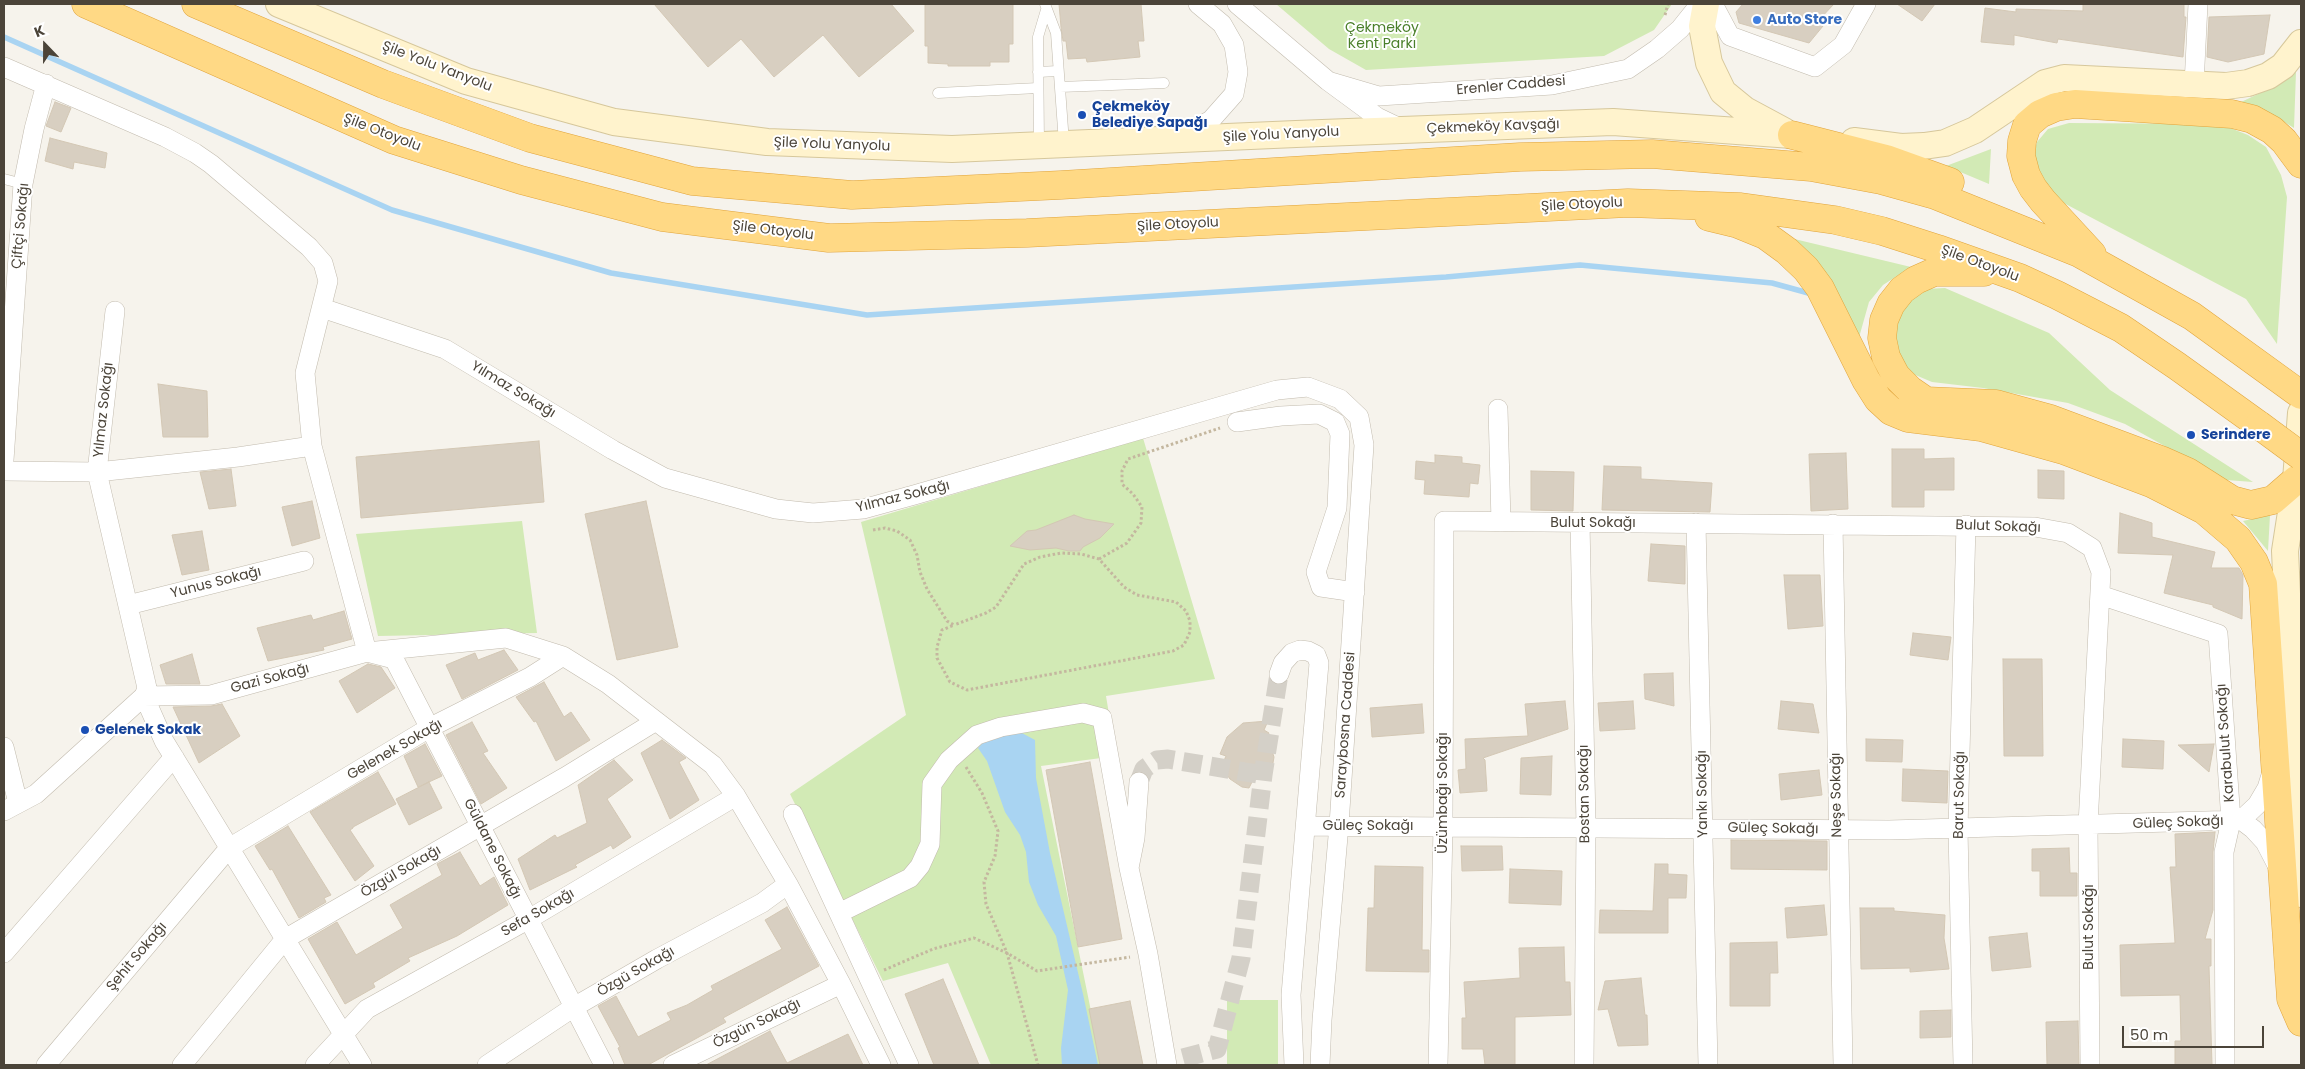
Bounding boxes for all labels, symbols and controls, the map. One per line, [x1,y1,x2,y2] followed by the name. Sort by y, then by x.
[1767,12,1842,28] place label: Auto Store
[1751,14,1763,26] marker: Auto Store
[20,20,70,70] north arrow
[31,20,48,42] text: K
[1345,20,1419,52] park label: Çekmeköy Kent Parkı
[380,38,494,96] street label: Şile Yolu Yanyolu
[1456,73,1566,99] street label: Erenler Caddesi
[1092,99,1208,132] place label: Çekmeköy Belediye Sapağı
[1076,109,1088,121] marker: Çekmeköy Belediye Sapağı
[341,110,423,156] street label: Şile Otoyolu
[1426,116,1560,138] street label: Çekmeköy Kavşağı
[1222,124,1340,146] street label: Şile Yolu Yanyolu
[773,135,891,155] street label: Şile Yolu Yanyolu
[9,182,33,270] street label: Çiftçi Sokağı
[1541,194,1623,216] street label: Şile Otoyolu
[1137,214,1219,236] street label: Şile Otoyolu
[731,218,815,244] street label: Şile Otoyolu
[1939,242,2021,286] street label: Şile Otoyolu
[468,358,558,422] street label: Yılmaz Sokağı
[91,361,117,459] street label: Yılmaz Sokağı
[2201,427,2271,443] place label: Serindere
[2185,429,2197,441] marker: Serindere
[854,477,952,517] street label: Yılmaz Sokağı
[1550,515,1636,531] street label: Bulut Sokağı
[1955,517,2041,537] street label: Bulut Sokağı
[169,564,263,602] street label: Yunus Sokağı
[1333,651,1359,799] street label: Saraybosna Caddesi
[229,660,311,698] street label: Gazi Sokağı
[2213,683,2239,803] street label: Karabulut Sokağı
[344,716,446,784] street label: Gelenek Sokağı
[95,722,201,738] place label: Gelenek Sokak
[79,724,91,736] marker: Gelenek Sokak
[1435,732,1451,854] street label: Üzümbağı Sokağı
[1576,744,1594,844] street label: Bostan Sokağı
[1694,750,1712,838] street label: Yankı Sokağı
[1951,751,1969,839] street label: Barut Sokağı
[1828,752,1846,838] street label: Neşe Sokağı
[459,796,525,902] street label: Güldane Sokağı
[2132,813,2224,833] street label: Güleç Sokağı
[1323,818,1413,834] street label: Güleç Sokağı
[1727,820,1819,838] street label: Güleç Sokağı
[358,842,444,902] street label: Özgül Sokağı
[2081,884,2097,970] street label: Bulut Sokağı
[499,885,577,941] street label: Sefa Sokağı
[103,919,171,995] street label: Şehit Sokağı
[594,943,678,1001] street label: Özgü Sokağı
[711,996,803,1052] street label: Özgün Sokağı
[2125,1016,2268,1048] scale bar
[2130,1024,2168,1045] text: 50 m

